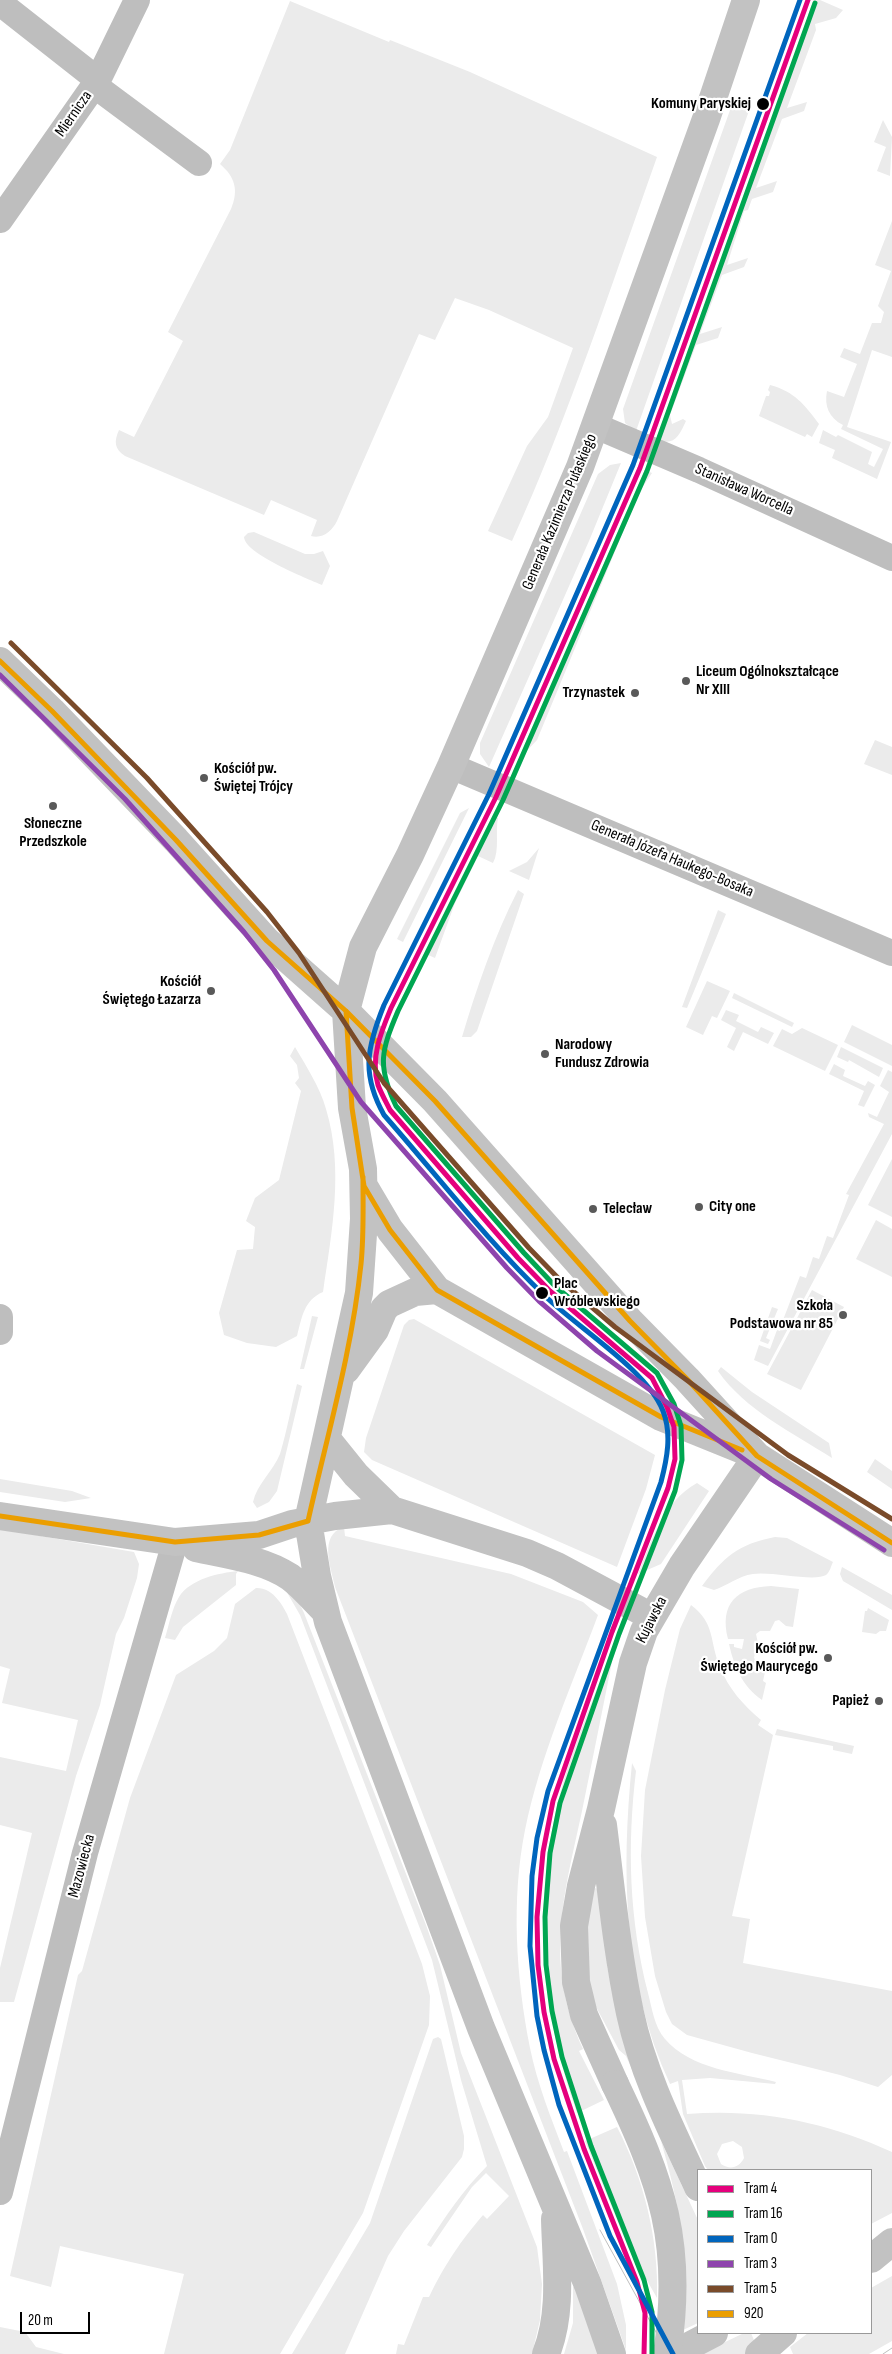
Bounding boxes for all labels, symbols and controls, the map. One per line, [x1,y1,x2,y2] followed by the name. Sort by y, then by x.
[51,87,97,141] street label: Miernicza
[651,94,751,114] place label: Komuny Paryskiej
[755,96,771,112] marker: Komuny Paryskiej
[518,431,602,593] street label: Generała Kazimierza Pułaskiego
[692,460,796,520] street label: Stanisława Worcella
[696,662,839,700] place label: Liceum Ogólnokształcące Nr XIII
[680,675,692,687] marker: Liceum Ogólnokształcące Nr XIII
[562,683,625,703] place label: Trzynastek
[629,687,641,699] marker: Trzynastek
[214,759,293,797] place label: Kościół pw. Świętej Trójcy
[198,772,210,784] marker: Kościół pw. Świętej Trójcy
[47,800,59,812] marker: Słoneczne Przedszkole
[19,814,87,852] place label: Słoneczne Przedszkole
[588,816,756,902] street label: Generała Józefa Haukego-Bosaka
[103,972,201,1010] place label: Kościół Świętego Łazarza
[205,985,217,997] marker: Kościół Świętego Łazarza
[555,1035,649,1073] place label: Narodowy Fundusz Zdrowia
[539,1048,551,1060] marker: Narodowy Fundusz Zdrowia
[709,1197,756,1217] place label: City one
[603,1199,652,1219] place label: Telecław
[693,1201,705,1213] marker: City one
[587,1203,599,1215] marker: Telecław
[554,1274,640,1312] place label: Plac Wróblewskiego
[534,1285,550,1301] marker: Plac Wróblewskiego
[730,1296,833,1334] place label: Szkoła Podstawowa nr 85
[837,1309,849,1321] marker: Szkoła Podstawowa nr 85
[632,1594,672,1646] street label: Kujawska
[701,1639,818,1677] place label: Kościół pw. Świętego Maurycego
[822,1652,834,1664] marker: Kościół pw. Świętego Maurycego
[832,1691,869,1711] place label: Papież
[873,1695,885,1707] marker: Papież
[64,1832,100,1900] street label: Mazowiecka
[697,2169,872,2334] legend
[744,2179,777,2198] text: Tram 4
[744,2204,783,2223] text: Tram 16
[744,2229,778,2248] text: Tram 0
[744,2254,777,2273] text: Tram 3
[744,2279,777,2298] text: Tram 5
[22,2302,92,2334] scale bar
[744,2304,764,2323] text: 920
[28,2311,53,2330] text: 20 m

